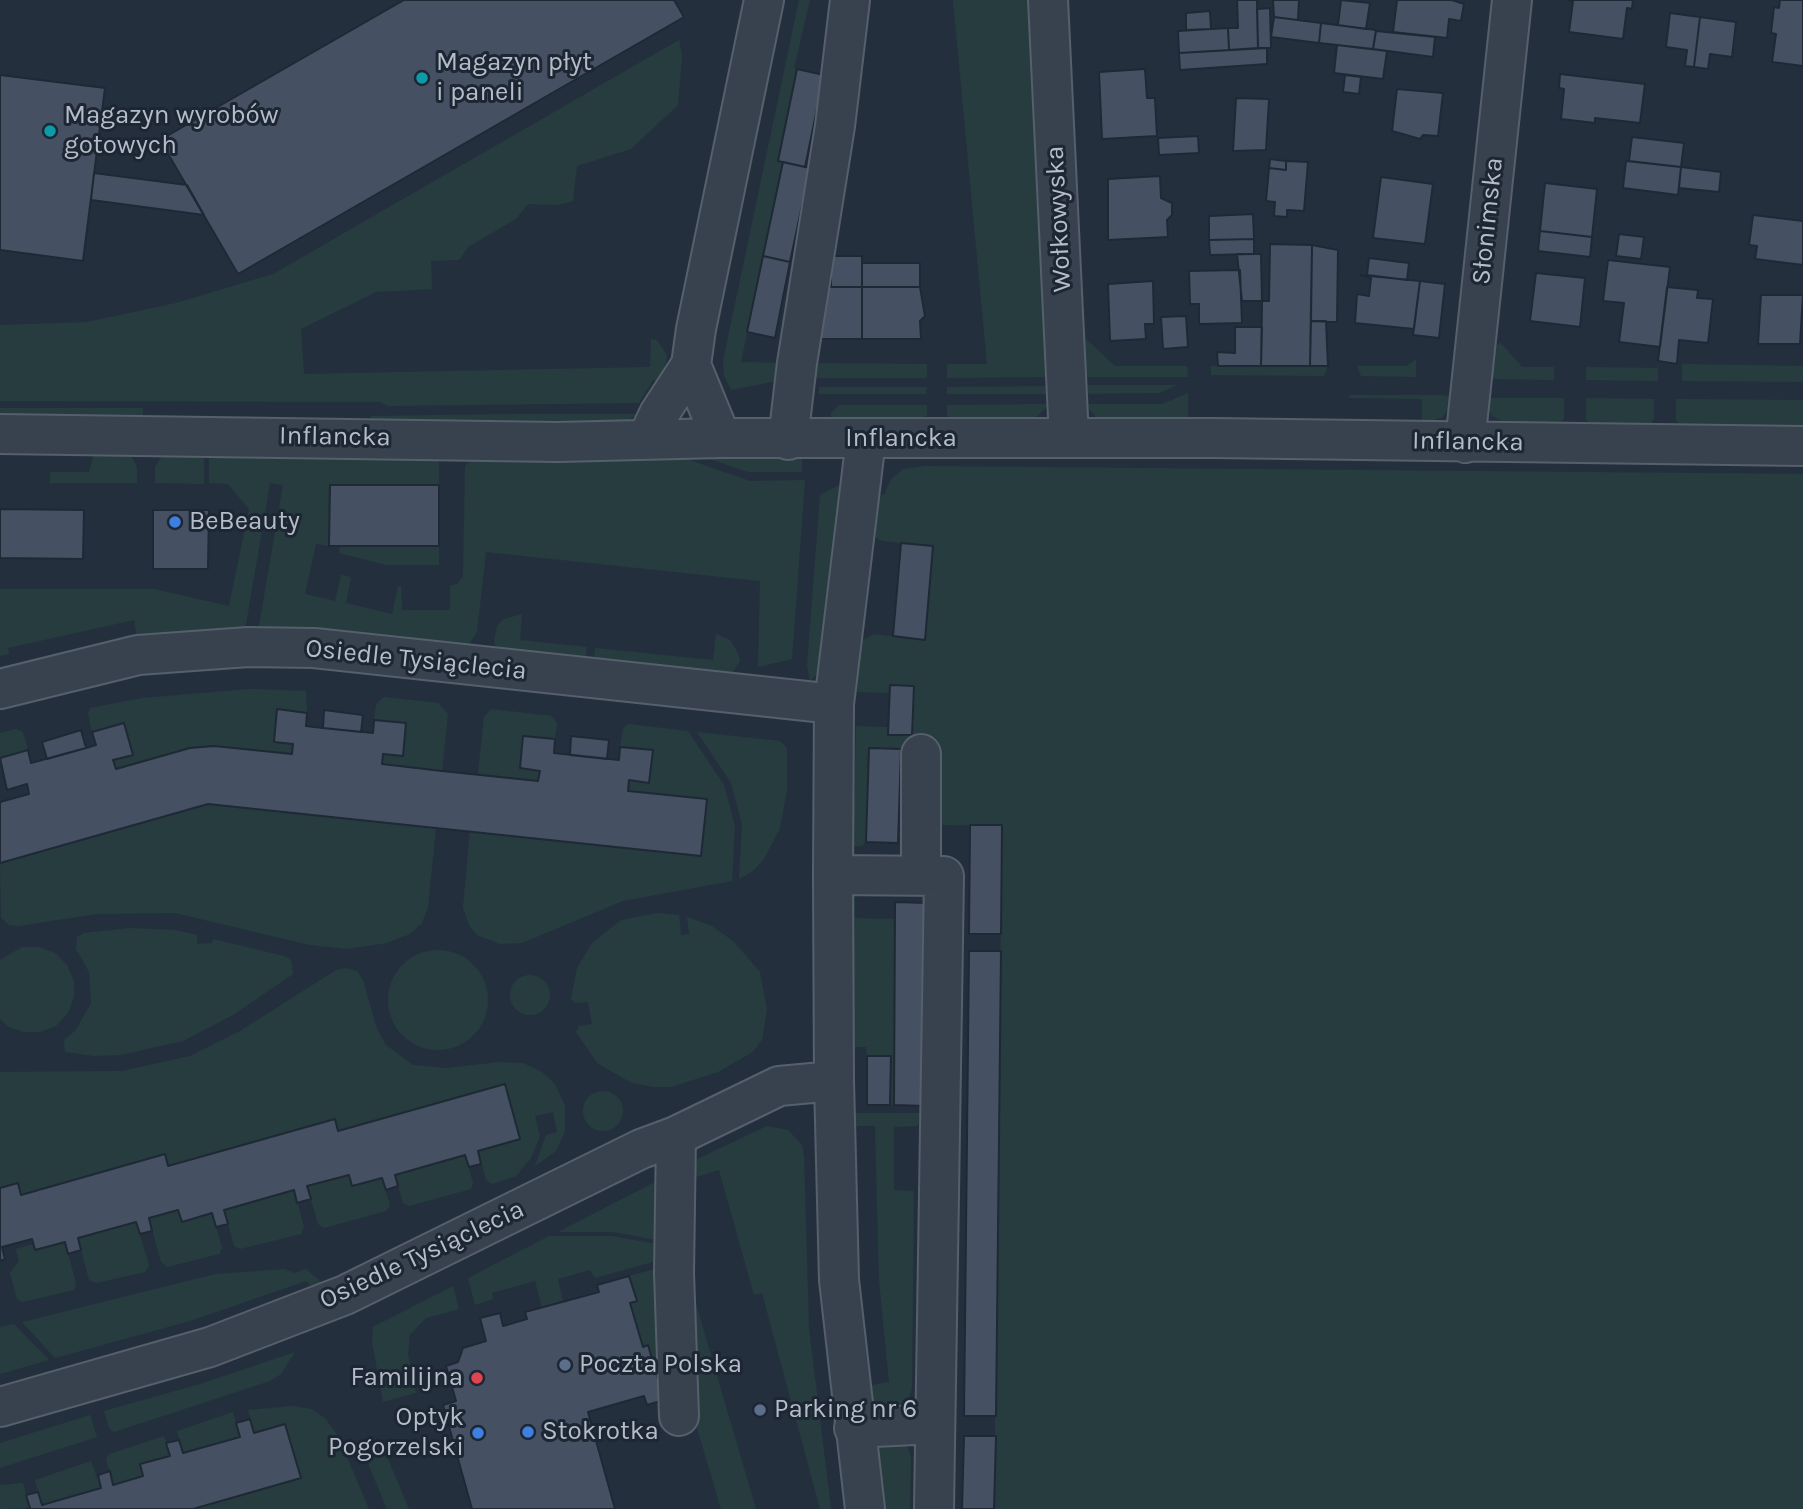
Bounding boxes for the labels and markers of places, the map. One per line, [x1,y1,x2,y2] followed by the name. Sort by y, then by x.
[436,47,592,108] place label: Magazyn płyt i paneli
[414,70,430,86] marker: Magazyn płyt i paneli
[64,100,279,162] place label: Magazyn wyrobów gotowych
[42,123,58,139] marker: Magazyn wyrobów gotowych
[189,506,300,538] place label: BeBeauty
[167,514,183,530] marker: BeBeauty
[579,1349,742,1381] place label: Poczta Polska
[557,1357,573,1373] marker: Poczta Polska
[350,1362,463,1394] place label: Familijna
[469,1370,485,1386] marker: Familijna
[774,1394,917,1426] place label: Parking nr 6
[328,1402,464,1464] place label: Optyk Pogorzelski
[752,1402,768,1418] marker: Parking nr 6
[542,1416,659,1448] place label: Stokrotka
[520,1424,536,1440] marker: Stokrotka
[470,1425,486,1441] marker: Optyk Pogorzelski

